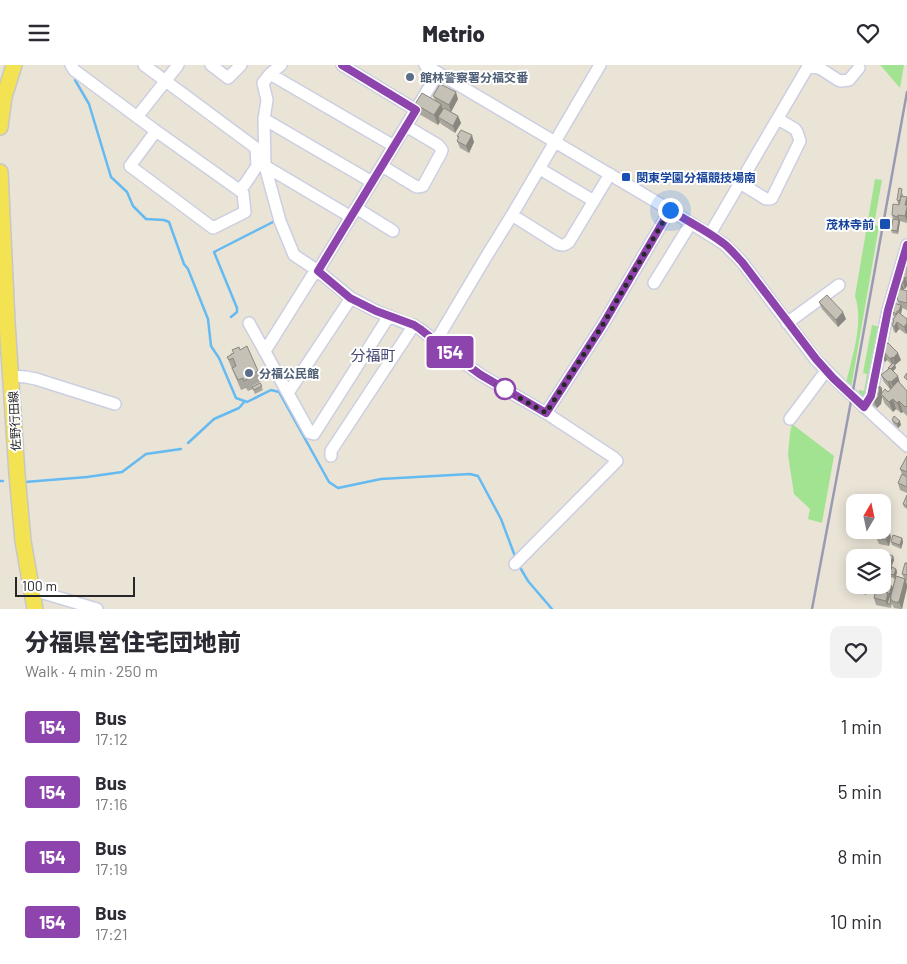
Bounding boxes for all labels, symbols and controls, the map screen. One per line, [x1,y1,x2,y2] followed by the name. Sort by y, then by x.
[25,19,53,47] icon: menu
[854,19,882,47] icon: heart
[422,20,485,46] text: Metrio
[420,70,529,84] place label: 館林警察署分福交番
[404,71,416,83] marker: 館林警察署分福交番
[636,170,756,184] place label: 関東学園分福競技場南
[620,171,632,183] marker: 関東学園分福競技場南
[658,198,683,223] your location
[826,217,874,231] place label: 茂林寺前
[878,217,892,231] marker: 茂林寺前
[421,336,479,368] line badge: 154
[437,341,463,363] text: 154
[350,346,396,364] district label: 分福町
[259,366,319,380] place label: 分福公民館
[243,367,255,379] marker: 分福公民館
[494,378,516,400] unlabelled marker
[5,391,23,451] street label: 佐野行田線
[846,494,891,539] north arrow
[846,494,891,594] map controls
[846,549,891,594] button: layers
[15,574,135,597] scale bar
[22,577,57,594] text: 100 m
[830,626,882,678] button: heart
[25,627,241,656] text: 分福県営住宅団地前
[25,661,158,680] text: Walk · 4 min · 250 m
[95,706,127,729] text: Bus
[841,715,882,738] text: 1 min
[39,716,66,738] text: 154
[95,729,128,748] text: 17:12
[95,771,127,794] text: Bus
[838,780,882,803] text: 5 min
[39,781,66,803] text: 154
[95,794,127,813] text: 17:16
[95,836,127,859] text: Bus
[838,845,882,868] text: 8 min
[39,846,66,868] text: 154
[95,859,128,878] text: 17:19
[95,901,127,924] text: Bus
[830,910,882,933] text: 10 min
[39,911,66,933] text: 154
[95,924,128,943] text: 17:21

